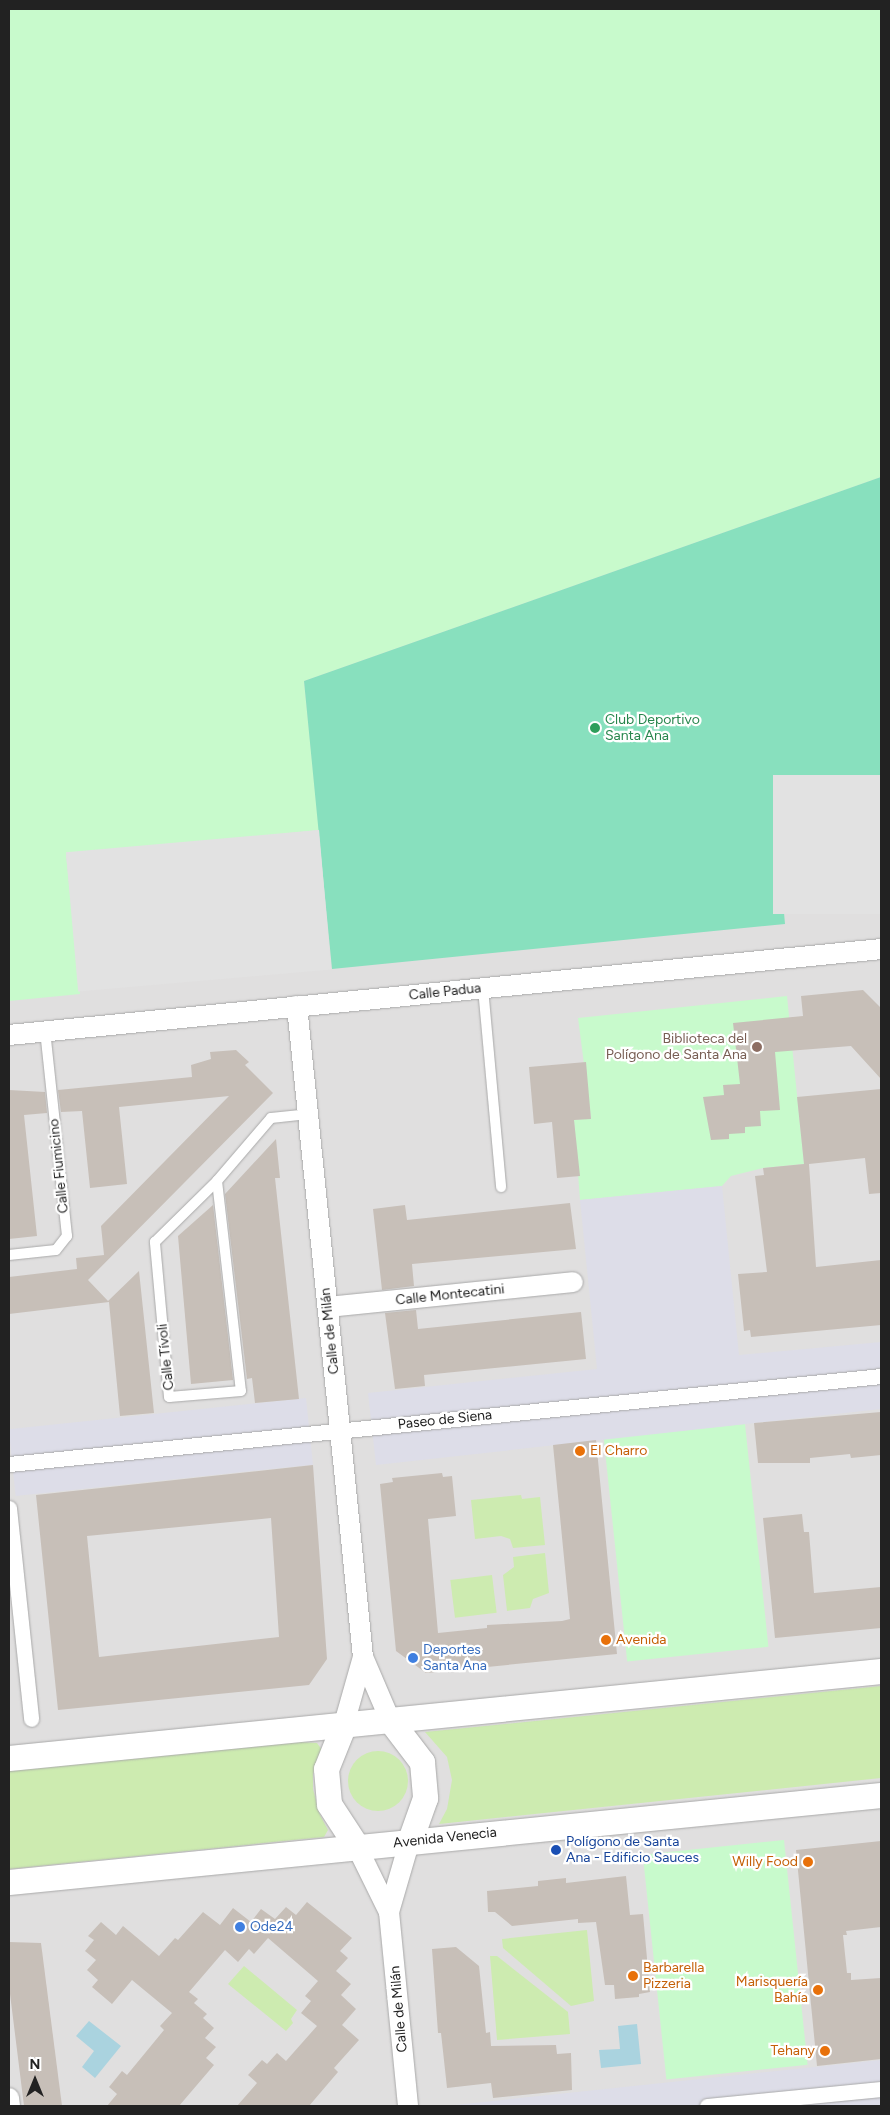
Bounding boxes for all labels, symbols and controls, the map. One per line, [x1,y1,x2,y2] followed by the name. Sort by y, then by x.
[605,712,700,744] place label: Club Deportivo Santa Ana
[589,722,601,734] marker: Club Deportivo Santa Ana
[408,980,482,1004] street label: Calle Padua
[606,1031,747,1064] place label: Biblioteca del Polígono de Santa Ana
[751,1041,763,1053] marker: Biblioteca del Polígono de Santa Ana
[46,1118,72,1214] street label: Calle Fiumicino
[395,1281,505,1309] street label: Calle Montecatini
[317,1287,343,1375] street label: Calle de Milán
[154,1323,178,1391] street label: Calle Tívoli
[397,1407,493,1433] street label: Paseo de Siena
[590,1443,647,1459] place label: El Charro
[574,1445,586,1457] marker: El Charro
[616,1632,666,1648] place label: Avenida
[600,1634,612,1646] marker: Avenida
[423,1642,487,1674] place label: Deportes Santa Ana
[407,1652,419,1664] marker: Deportes Santa Ana
[392,1824,498,1852] street label: Avenida Venecia
[566,1834,699,1866] place label: Polígono de Santa Ana - Edificio Sauces
[550,1844,562,1856] marker: Polígono de Santa Ana - Edificio Sauces
[732,1854,798,1870] place label: Willy Food
[802,1856,814,1868] marker: Willy Food
[250,1919,293,1935] place label: Ode24
[234,1921,246,1933] marker: Ode24
[643,1960,704,1992] place label: Barbarella Pizzeria
[387,1965,411,2053] street label: Calle de Milán
[627,1970,639,1982] marker: Barbarella Pizzeria
[736,1974,808,2006] place label: Marisquería Bahía
[812,1984,824,1996] marker: Marisquería Bahía
[770,2043,815,2059] place label: Tehany
[819,2045,831,2057] marker: Tehany
[10,2055,60,2105] north arrow
[30,2056,40,2073] text: N

